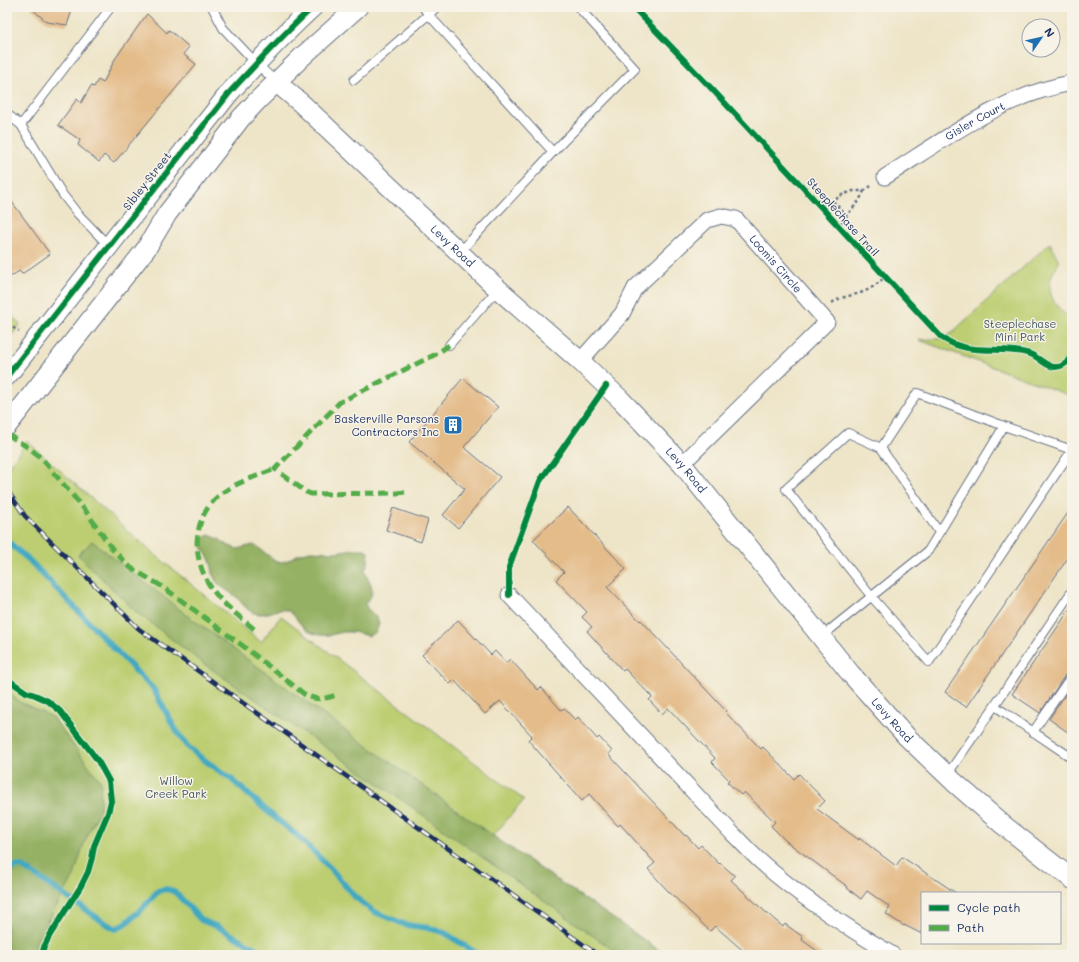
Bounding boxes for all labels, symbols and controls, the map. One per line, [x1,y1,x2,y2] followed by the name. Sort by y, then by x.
[1021,18,1061,58] north arrow
[1041,24,1058,40] text: N
[942,98,1007,143] street label: Gisler Court
[119,148,174,213] street label: Sibley Street
[804,174,883,259] street label: Steeplechase Trail
[428,221,478,270] street label: Levy Road
[746,231,806,296] street label: Loomis Circle
[984,316,1057,344] park label: Steeplechase Mini Park
[334,411,439,439] place label: Baskerville Parsons Contractors Inc
[442,414,464,436] building icon: Baskerville Parsons Contractors Inc
[663,444,710,496] street label: Levy Road
[868,694,916,746] street label: Levy Road
[145,773,207,801] park label: Willow Creek Park
[921,892,1061,944] legend
[957,899,1020,915] text: Cycle path
[957,919,984,935] text: Path

